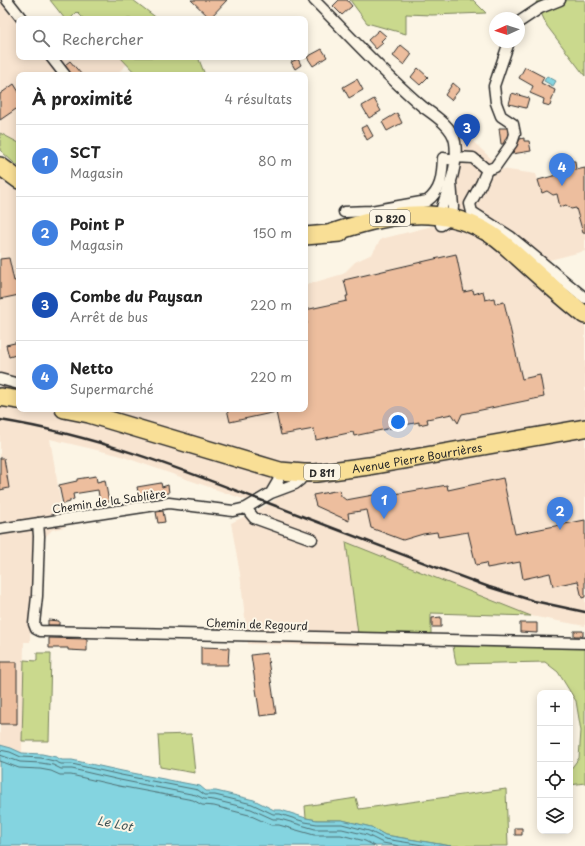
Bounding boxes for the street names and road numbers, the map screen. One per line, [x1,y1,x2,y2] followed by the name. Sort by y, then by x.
[370,210,410,226] road number: D 820
[351,438,483,477] street label: Avenue Pierre Bourrières
[304,464,340,480] road number: D 811
[51,485,167,517] street label: Chemin de la Sablière
[206,614,308,634] street label: Chemin de Regourd

